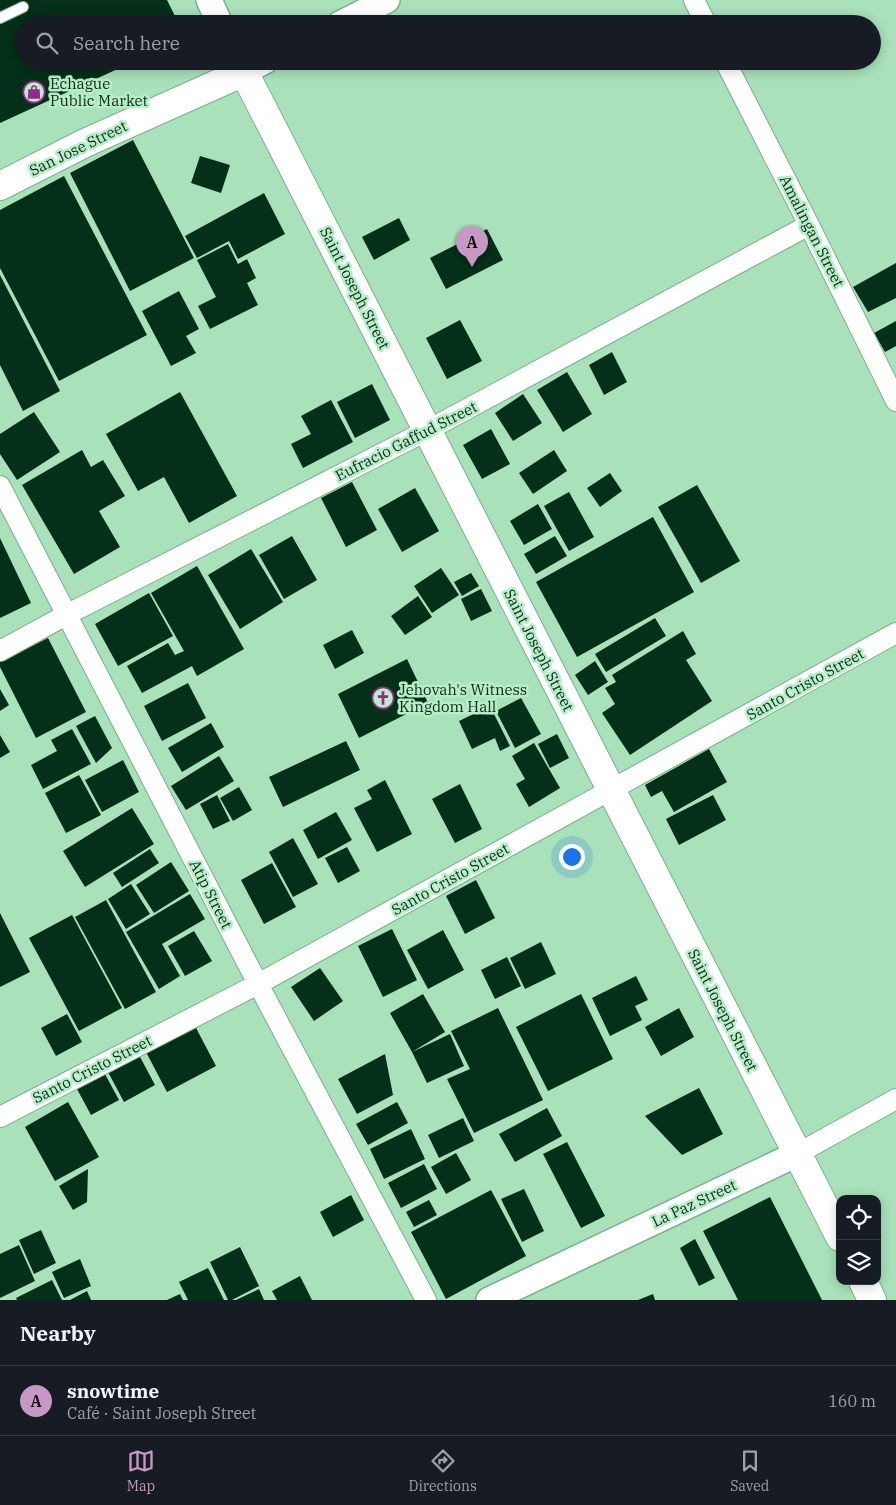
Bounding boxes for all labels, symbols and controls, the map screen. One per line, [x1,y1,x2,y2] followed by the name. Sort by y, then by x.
[15,15,881,70] search box
[33,29,61,57] icon: search
[73,31,180,55] text: Search here
[50,74,148,110] place label: Echague Public Market
[22,80,46,104] shop icon: Echague Public Market
[26,116,130,180] street label: San Jose Street
[776,172,848,290] street label: Amalingan Street
[316,224,394,352] street label: Saint Joseph Street
[456,226,488,267] pin: A
[332,397,480,485] street label: Eufracio Gaffud Street
[500,586,578,714] street label: Saint Joseph Street
[743,644,867,724] street label: Santo Cristo Street
[399,680,527,716] place label: Jehovah's Witness Kingdom Hall
[371,686,395,710] church icon: Jehovah's Witness Kingdom Hall
[388,839,512,919] street label: Santo Cristo Street
[559,844,585,870] your location
[186,856,236,932] street label: Atip Street
[684,946,762,1074] street label: Saint Joseph Street
[29,1031,155,1107] street label: Santo Cristo Street
[649,1175,739,1231] street label: La Paz Street
[836,1195,881,1285] map controls
[836,1195,881,1240] button: locate
[836,1240,881,1285] button: layers
[20,1319,96,1347] text: Nearby
[67,1379,159,1403] text: snowtime
[30,1391,42,1411] text: A
[828,1391,876,1411] text: 160 m
[67,1403,256,1423] text: Café · Saint Joseph Street
[127,1447,155,1495] tab: Map
[409,1447,477,1495] tab: Directions
[730,1447,769,1495] tab: Saved

